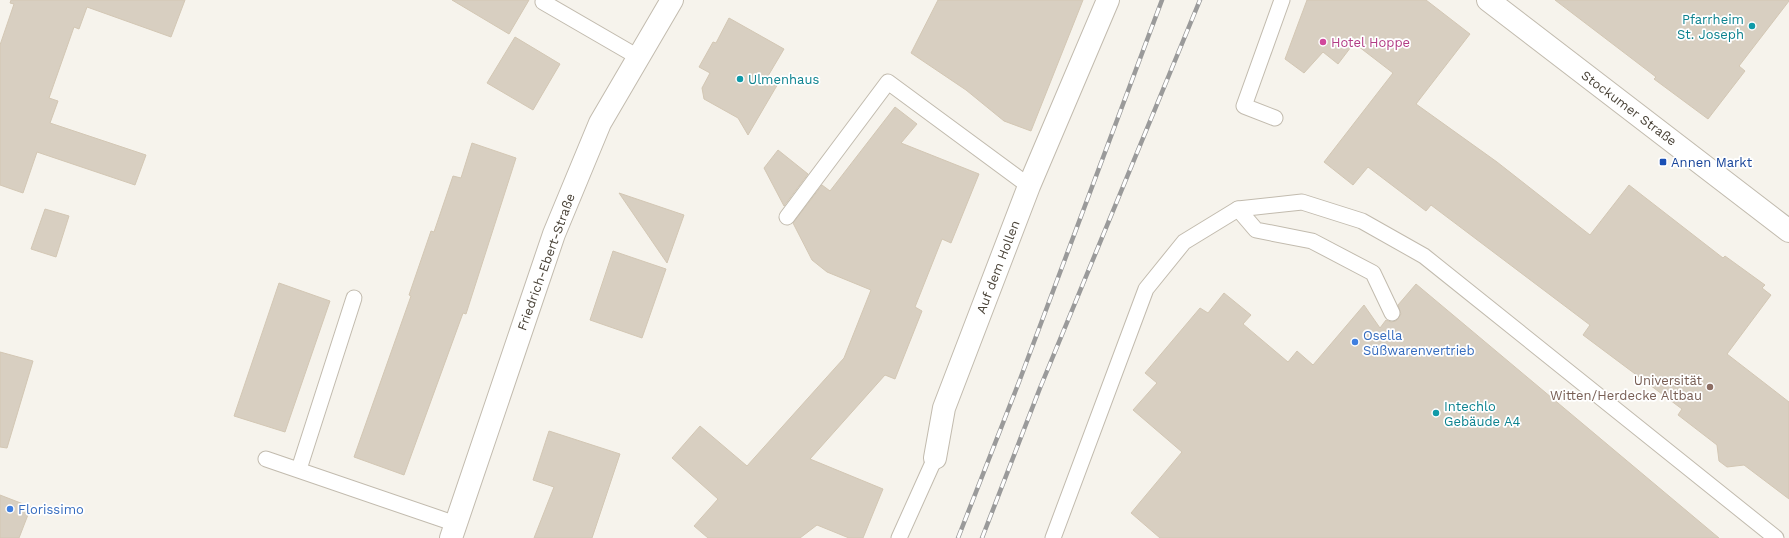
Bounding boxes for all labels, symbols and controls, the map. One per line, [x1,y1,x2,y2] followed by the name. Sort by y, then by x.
[1677,12,1744,42] place label: Pfarrheim St. Joseph
[1747,21,1757,31] marker: Pfarrheim St. Joseph
[1331,35,1410,50] place label: Hotel Hoppe
[1318,37,1328,47] marker: Hotel Hoppe
[1578,67,1680,149] street label: Stockumer Straße
[748,72,819,87] place label: Ulmenhaus
[735,74,745,84] marker: Ulmenhaus
[1671,155,1753,170] place label: Annen Markt
[1658,157,1668,167] marker: Annen Markt
[514,191,578,333] street label: Friedrich-Ebert-Straße
[973,218,1023,316] street label: Auf dem Hollen
[1363,328,1475,358] place label: Osella Süßwarenvertrieb
[1350,337,1360,347] marker: Osella Süßwarenvertrieb
[1550,373,1703,403] place label: Universität Witten/Herdecke Altbau
[1705,382,1715,392] marker: Universität Witten/Herdecke Altbau
[1444,399,1521,429] place label: Intechlo Gebäude A4
[1431,408,1441,418] marker: Intechlo Gebäude A4
[18,502,84,517] place label: Florissimo
[5,504,15,514] marker: Florissimo

